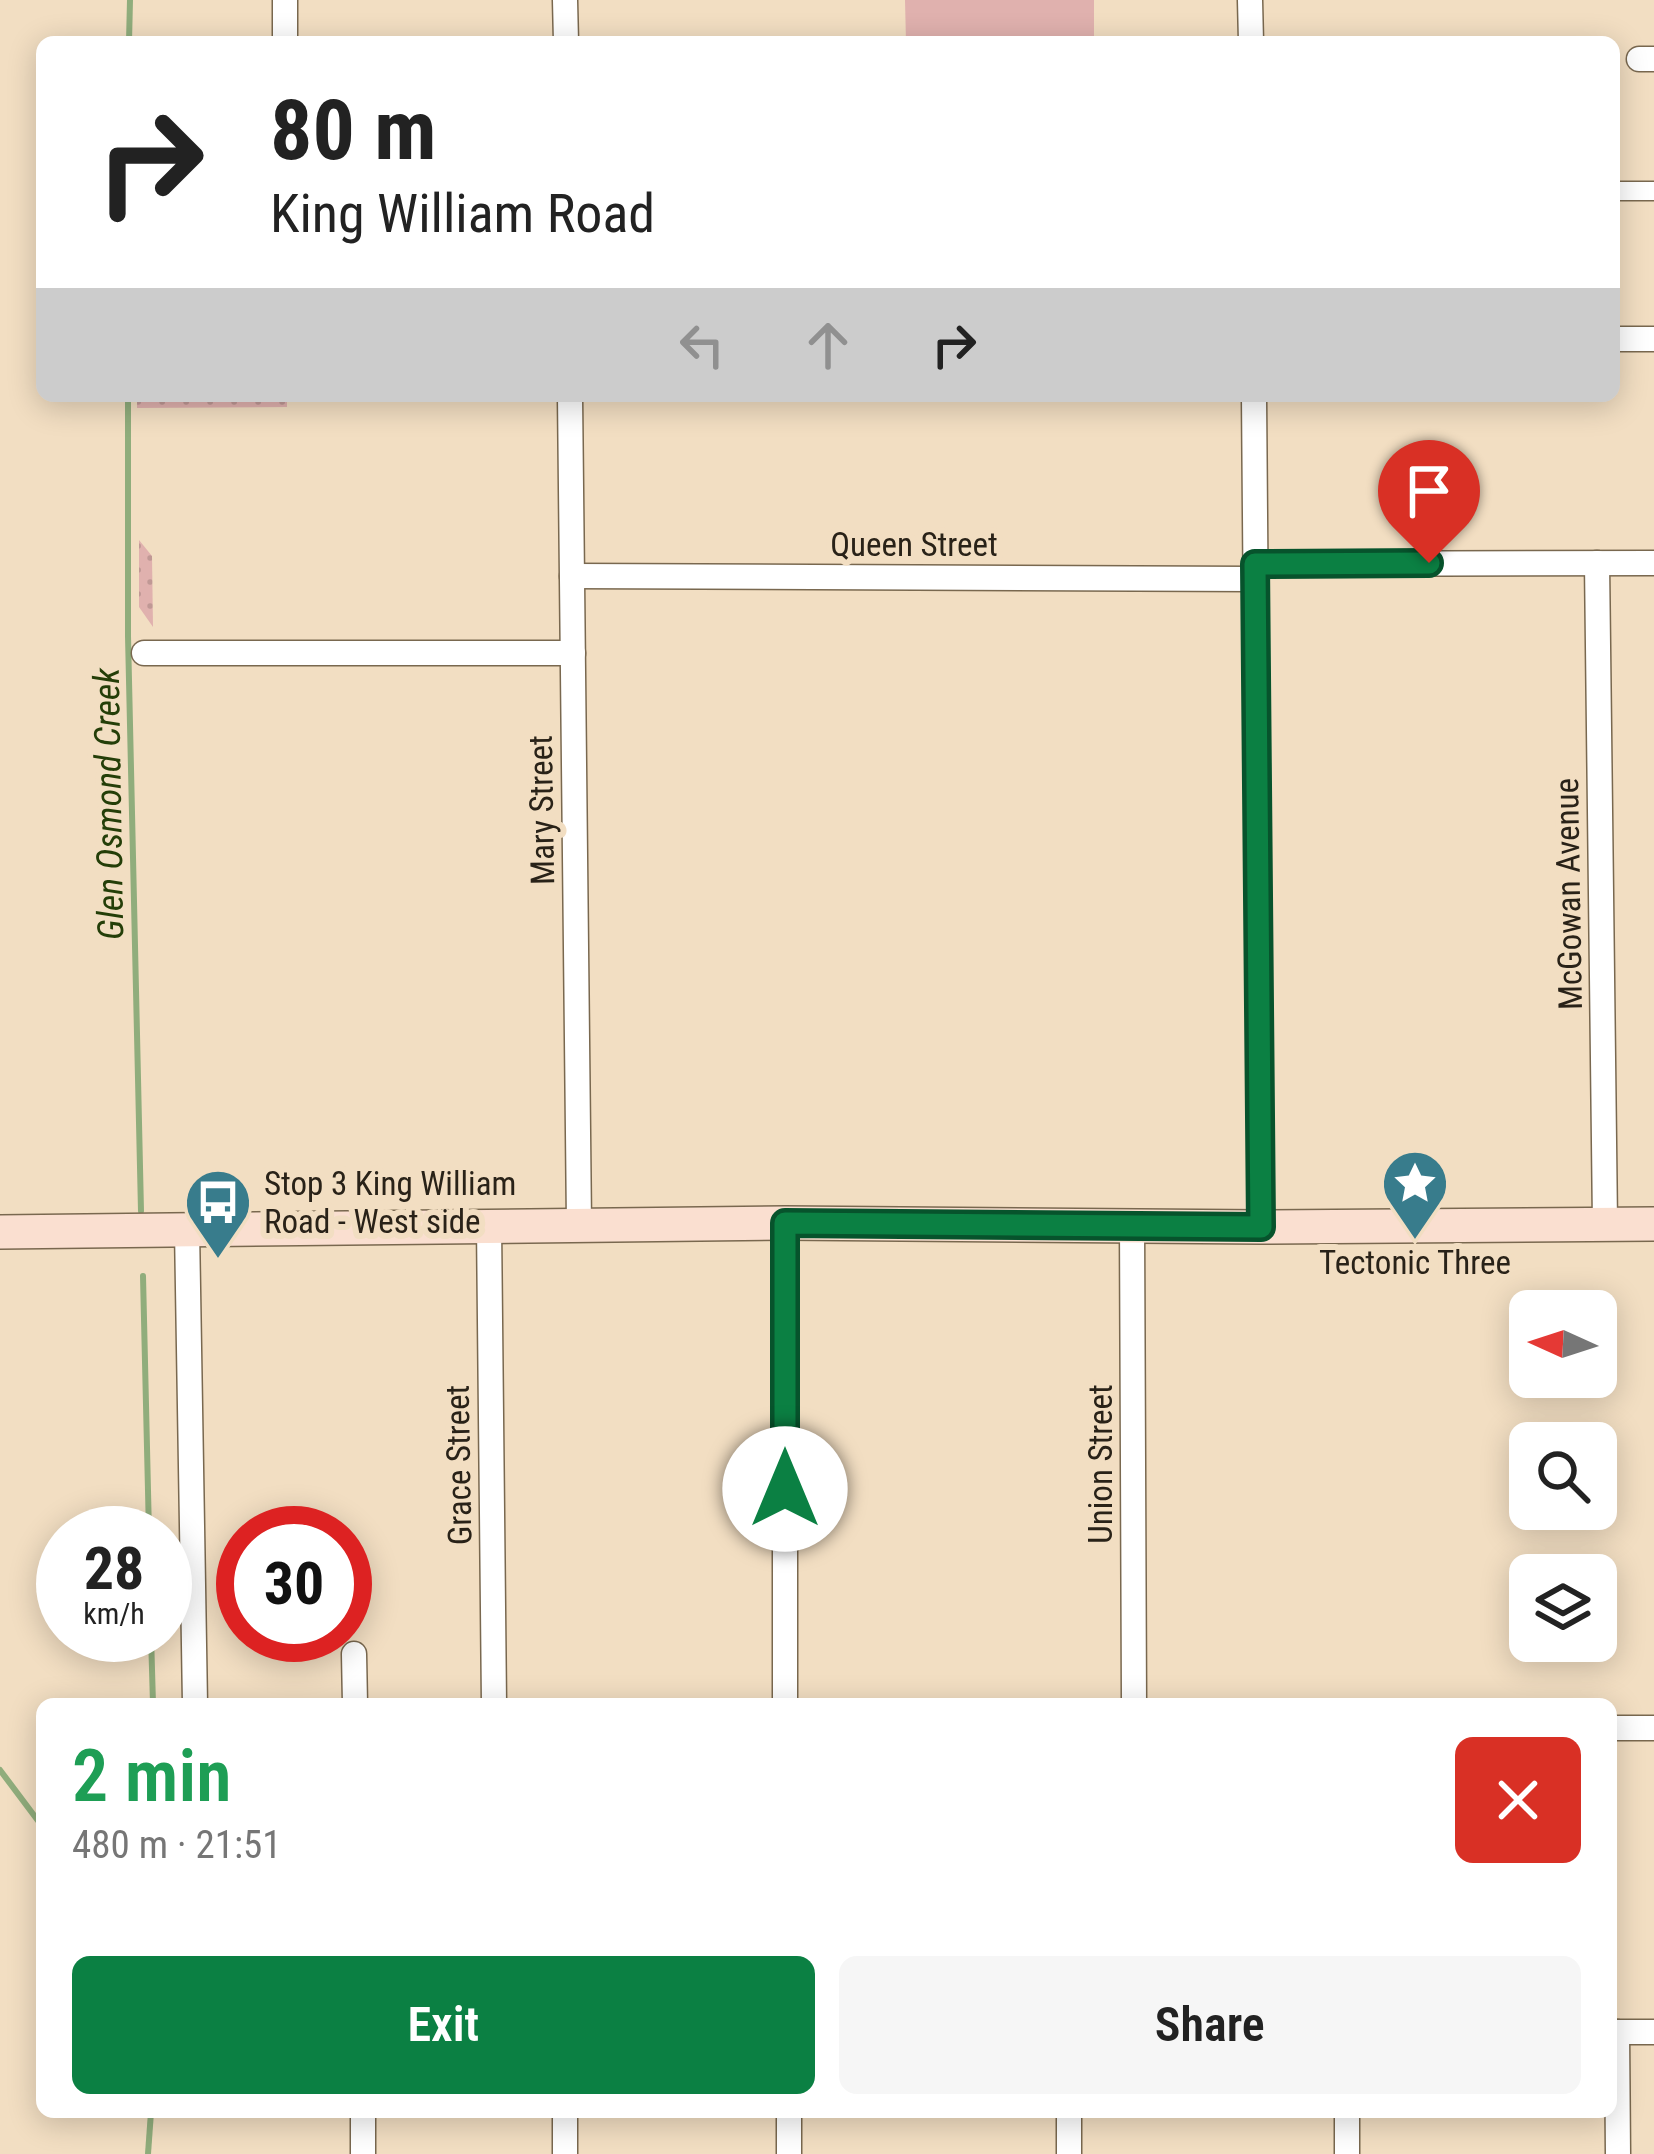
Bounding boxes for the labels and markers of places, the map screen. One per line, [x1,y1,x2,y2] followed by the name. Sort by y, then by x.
[1378,440,1480,563] pin
[1380,1148,1450,1242] place icon: Tectonic Three
[264,1164,516,1241] place label: Stop 3 King William Road - West side
[183,1167,253,1261] bus stop icon: Stop 3 King William Road - West side
[1319,1243,1511,1282] place label: Tectonic Three

